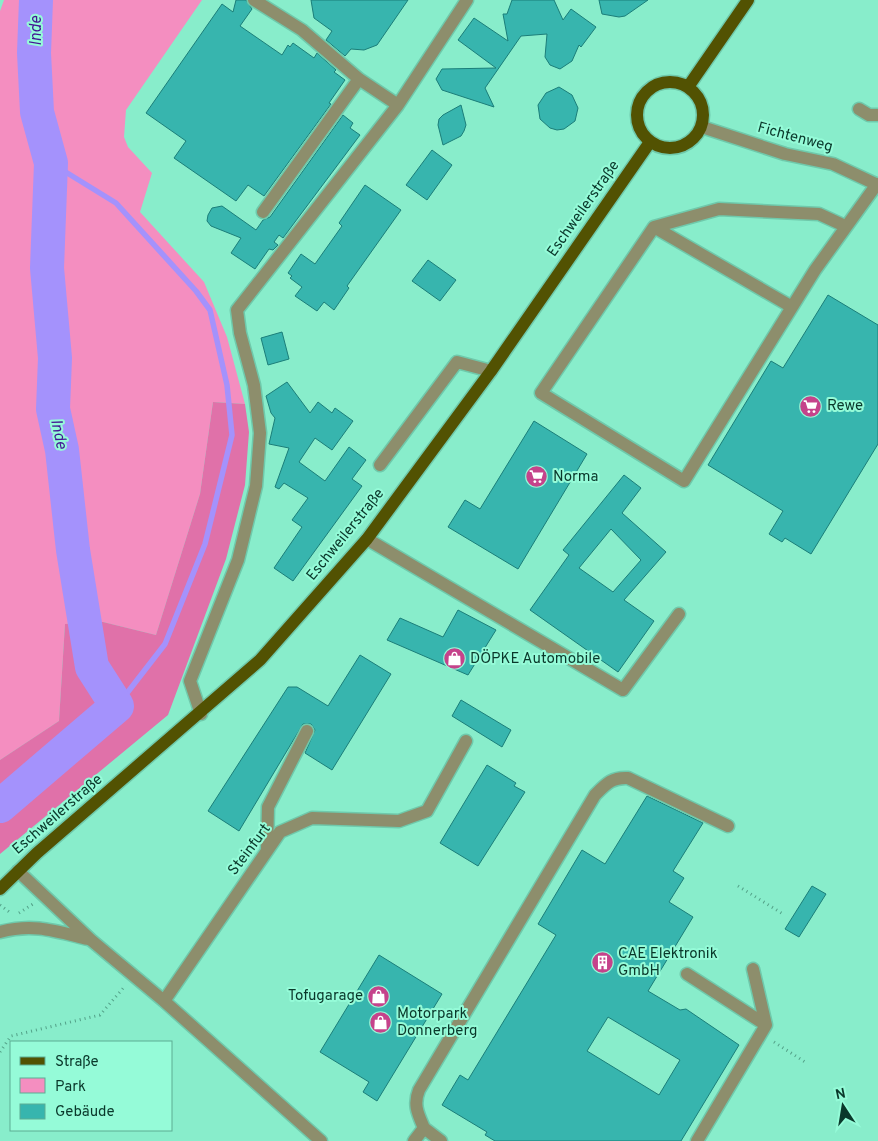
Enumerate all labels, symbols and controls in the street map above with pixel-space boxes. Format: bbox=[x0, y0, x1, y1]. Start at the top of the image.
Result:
water label: Inde bbox=[27, 15, 47, 46]
street label: Fichtenweg bbox=[755, 119, 835, 157]
street label: Eschweilerstraße bbox=[544, 157, 624, 261]
supermarket icon: Rewe bbox=[799, 394, 823, 418]
place label: Rewe bbox=[827, 397, 863, 416]
water label: Inde bbox=[45, 417, 71, 451]
supermarket icon: Norma bbox=[525, 465, 549, 489]
place label: Norma bbox=[553, 468, 598, 487]
street label: Eschweilerstraße bbox=[303, 485, 389, 585]
shop icon: DÖPKE Automobile bbox=[442, 647, 466, 671]
place label: DÖPKE Automobile bbox=[470, 649, 600, 669]
street label: Eschweilerstraße bbox=[9, 771, 107, 859]
street label: Steinfurt bbox=[224, 820, 276, 880]
place label: CAE Elektronik GmbH bbox=[618, 945, 718, 981]
building icon: CAE Elektronik GmbH bbox=[590, 951, 614, 975]
shop icon: Tofugarage bbox=[367, 984, 391, 1008]
place label: Tofugarage bbox=[288, 987, 363, 1006]
place label: Motorpark Donnerberg bbox=[397, 1005, 477, 1041]
shop icon: Motorpark Donnerberg bbox=[369, 1011, 393, 1035]
legend bbox=[10, 1041, 172, 1131]
text: Straße bbox=[55, 1053, 99, 1072]
text: Park bbox=[55, 1078, 86, 1097]
north arrow bbox=[818, 1081, 868, 1131]
text: N bbox=[834, 1085, 847, 1104]
text: Gebäude bbox=[55, 1103, 115, 1122]

